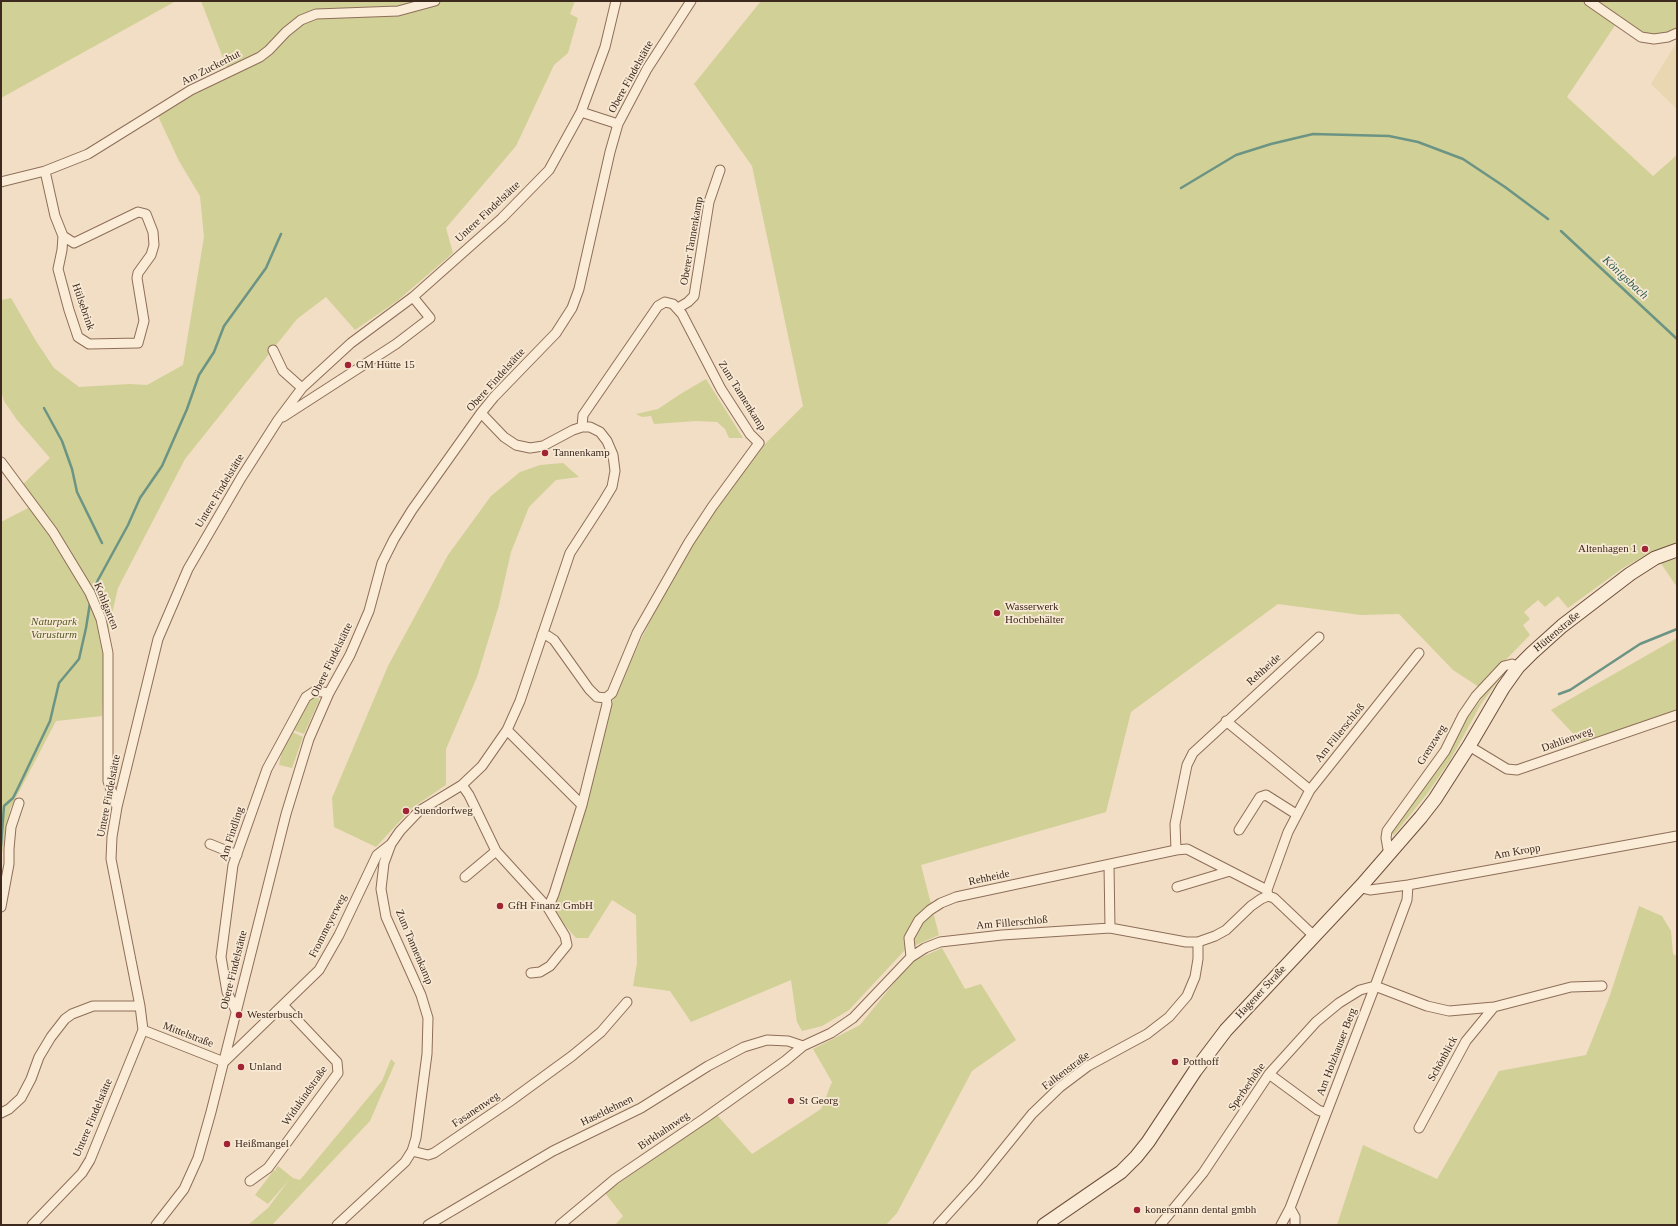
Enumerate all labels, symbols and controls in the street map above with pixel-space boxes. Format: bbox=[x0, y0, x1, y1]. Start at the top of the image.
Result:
street label: Obere Findelstätte bbox=[606, 38, 656, 116]
street label: Am Zuckerhut bbox=[179, 47, 243, 89]
street label: Untere Findelstätte bbox=[453, 179, 523, 245]
street label: Oberer Tannenkamp bbox=[678, 196, 706, 286]
water label: Königsbach bbox=[1599, 253, 1651, 303]
street label: Hülsebrink bbox=[69, 282, 97, 332]
street label: Obere Findelstätte bbox=[464, 346, 528, 414]
place label: GM Hütte 15 bbox=[356, 358, 415, 372]
street label: Zum Tannenkamp bbox=[715, 359, 769, 433]
marker: GM Hütte 15 bbox=[343, 360, 353, 370]
place label: Tannenkamp bbox=[553, 446, 610, 460]
marker: Tannenkamp bbox=[540, 448, 550, 458]
street label: Untere Findelstätte bbox=[193, 452, 247, 530]
place label: Altenhagen 1 bbox=[1578, 542, 1637, 556]
marker: Altenhagen 1 bbox=[1640, 544, 1650, 554]
street label: Kohlgarten bbox=[91, 581, 121, 631]
place label: Wasserwerk Hochbehälter bbox=[1005, 600, 1064, 626]
marker: Wasserwerk Hochbehälter bbox=[992, 608, 1002, 618]
street label: Hüttenstraße bbox=[1531, 609, 1583, 655]
park label: Naturpark Varusturm bbox=[31, 615, 77, 641]
street label: Obere Findelstätte bbox=[308, 621, 356, 699]
street label: Rehheide bbox=[1244, 651, 1284, 689]
street label: Am Fillerschloß bbox=[1312, 701, 1368, 765]
street label: Grenzweg bbox=[1414, 722, 1450, 768]
street label: Dahlienweg bbox=[1540, 725, 1594, 755]
street label: Untere Findelstätte bbox=[95, 754, 123, 838]
place label: Suendorfweg bbox=[414, 804, 473, 818]
street label: Am Findling bbox=[217, 805, 247, 863]
marker: Suendorfweg bbox=[401, 806, 411, 816]
street label: Am Kropp bbox=[1493, 841, 1541, 863]
street label: Rehheide bbox=[967, 867, 1011, 889]
street label: Frommeyerweg bbox=[306, 892, 350, 960]
place label: GfH Finanz GmbH bbox=[508, 899, 593, 913]
marker: GfH Finanz GmbH bbox=[495, 901, 505, 911]
street label: Zum Tannenkamp bbox=[392, 908, 436, 986]
street label: Am Fillerschloß bbox=[976, 913, 1048, 933]
street label: Obere Findelstätte bbox=[218, 929, 250, 1011]
street label: Hagener Straße bbox=[1233, 963, 1289, 1021]
street label: Am Holzhauser Berg bbox=[1314, 1006, 1360, 1098]
place label: Westerbusch bbox=[247, 1008, 303, 1022]
marker: Westerbusch bbox=[234, 1010, 244, 1020]
street label: Mittelstraße bbox=[161, 1019, 215, 1051]
street label: Schönblick bbox=[1425, 1034, 1461, 1084]
street label: Falkenstraße bbox=[1040, 1049, 1092, 1093]
place label: Potthoff bbox=[1183, 1055, 1219, 1069]
marker: Potthoff bbox=[1170, 1057, 1180, 1067]
place label: Unland bbox=[249, 1060, 281, 1074]
street label: Sperberhöhe bbox=[1226, 1060, 1268, 1114]
marker: Unland bbox=[236, 1062, 246, 1072]
street label: Widukindstraße bbox=[280, 1064, 330, 1128]
street label: Untere Findelstätte bbox=[71, 1077, 115, 1159]
street label: Fasanenweg bbox=[450, 1089, 502, 1131]
street label: Haseldehnen bbox=[579, 1093, 635, 1129]
place label: St Georg bbox=[799, 1094, 838, 1108]
marker: St Georg bbox=[786, 1096, 796, 1106]
street label: Birkhahnweg bbox=[636, 1109, 692, 1153]
place label: Heißmangel bbox=[235, 1137, 289, 1151]
marker: Heißmangel bbox=[222, 1139, 232, 1149]
place label: konersmann dental gmbh bbox=[1145, 1203, 1256, 1217]
marker: konersmann dental gmbh bbox=[1132, 1205, 1142, 1215]

